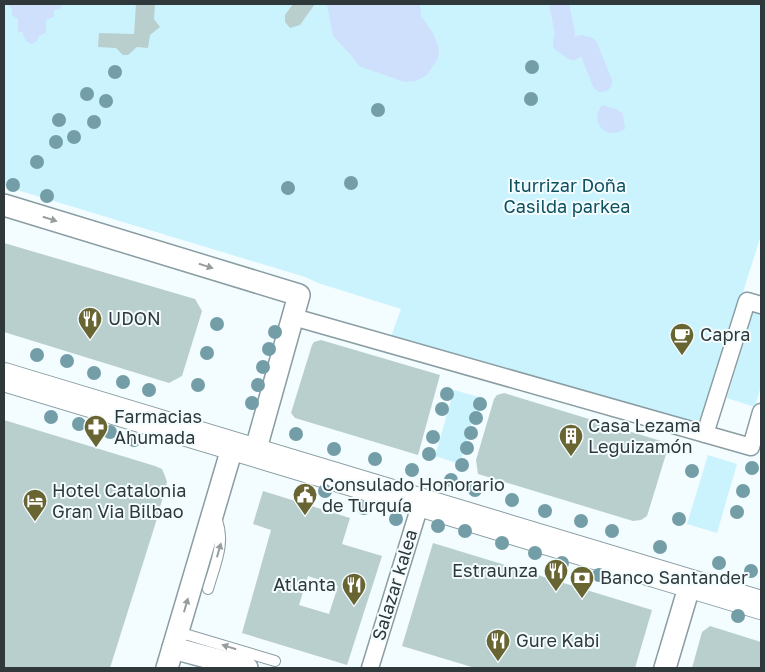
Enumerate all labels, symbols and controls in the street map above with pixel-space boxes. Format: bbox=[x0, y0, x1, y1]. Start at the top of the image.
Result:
park label: Iturrizar Doña Casilda parkea bbox=[504, 174, 630, 217]
one-way arrow bbox=[43, 216, 58, 224]
one-way arrow bbox=[199, 262, 214, 270]
restaurant icon: UDON bbox=[77, 306, 103, 340]
place label: UDON bbox=[108, 307, 161, 329]
cafe icon: Capra bbox=[669, 322, 695, 356]
place label: Capra bbox=[700, 323, 751, 345]
place label: Farmacias Ahumada bbox=[114, 405, 202, 448]
pharmacy icon: Farmacias Ahumada bbox=[83, 414, 109, 448]
place label: Casa Lezama Leguizamón bbox=[588, 414, 701, 457]
building icon: Casa Lezama Leguizamón bbox=[558, 423, 584, 457]
place label: Consulado Honorario de Turquía bbox=[322, 473, 505, 516]
place label: Hotel Catalonia Gran Via Bilbao bbox=[52, 479, 186, 522]
public building icon: Consulado Honorario de Turquía bbox=[292, 482, 318, 516]
hotel icon: Hotel Catalonia Gran Via Bilbao bbox=[22, 488, 48, 522]
street label: Salazar kalea bbox=[367, 527, 421, 643]
one-way arrow bbox=[215, 543, 223, 558]
restaurant icon: Estraunza bbox=[543, 558, 569, 592]
place label: Estraunza bbox=[452, 559, 538, 581]
bank icon: Banco Santander bbox=[569, 565, 595, 599]
place label: Banco Santander bbox=[600, 566, 748, 588]
restaurant icon: Atlanta bbox=[341, 572, 367, 606]
place label: Atlanta bbox=[273, 573, 336, 595]
one-way arrow bbox=[182, 597, 190, 612]
restaurant icon: Gure Kabi bbox=[485, 628, 511, 662]
place label: Gure Kabi bbox=[516, 629, 600, 651]
one-way arrow bbox=[221, 642, 236, 650]

